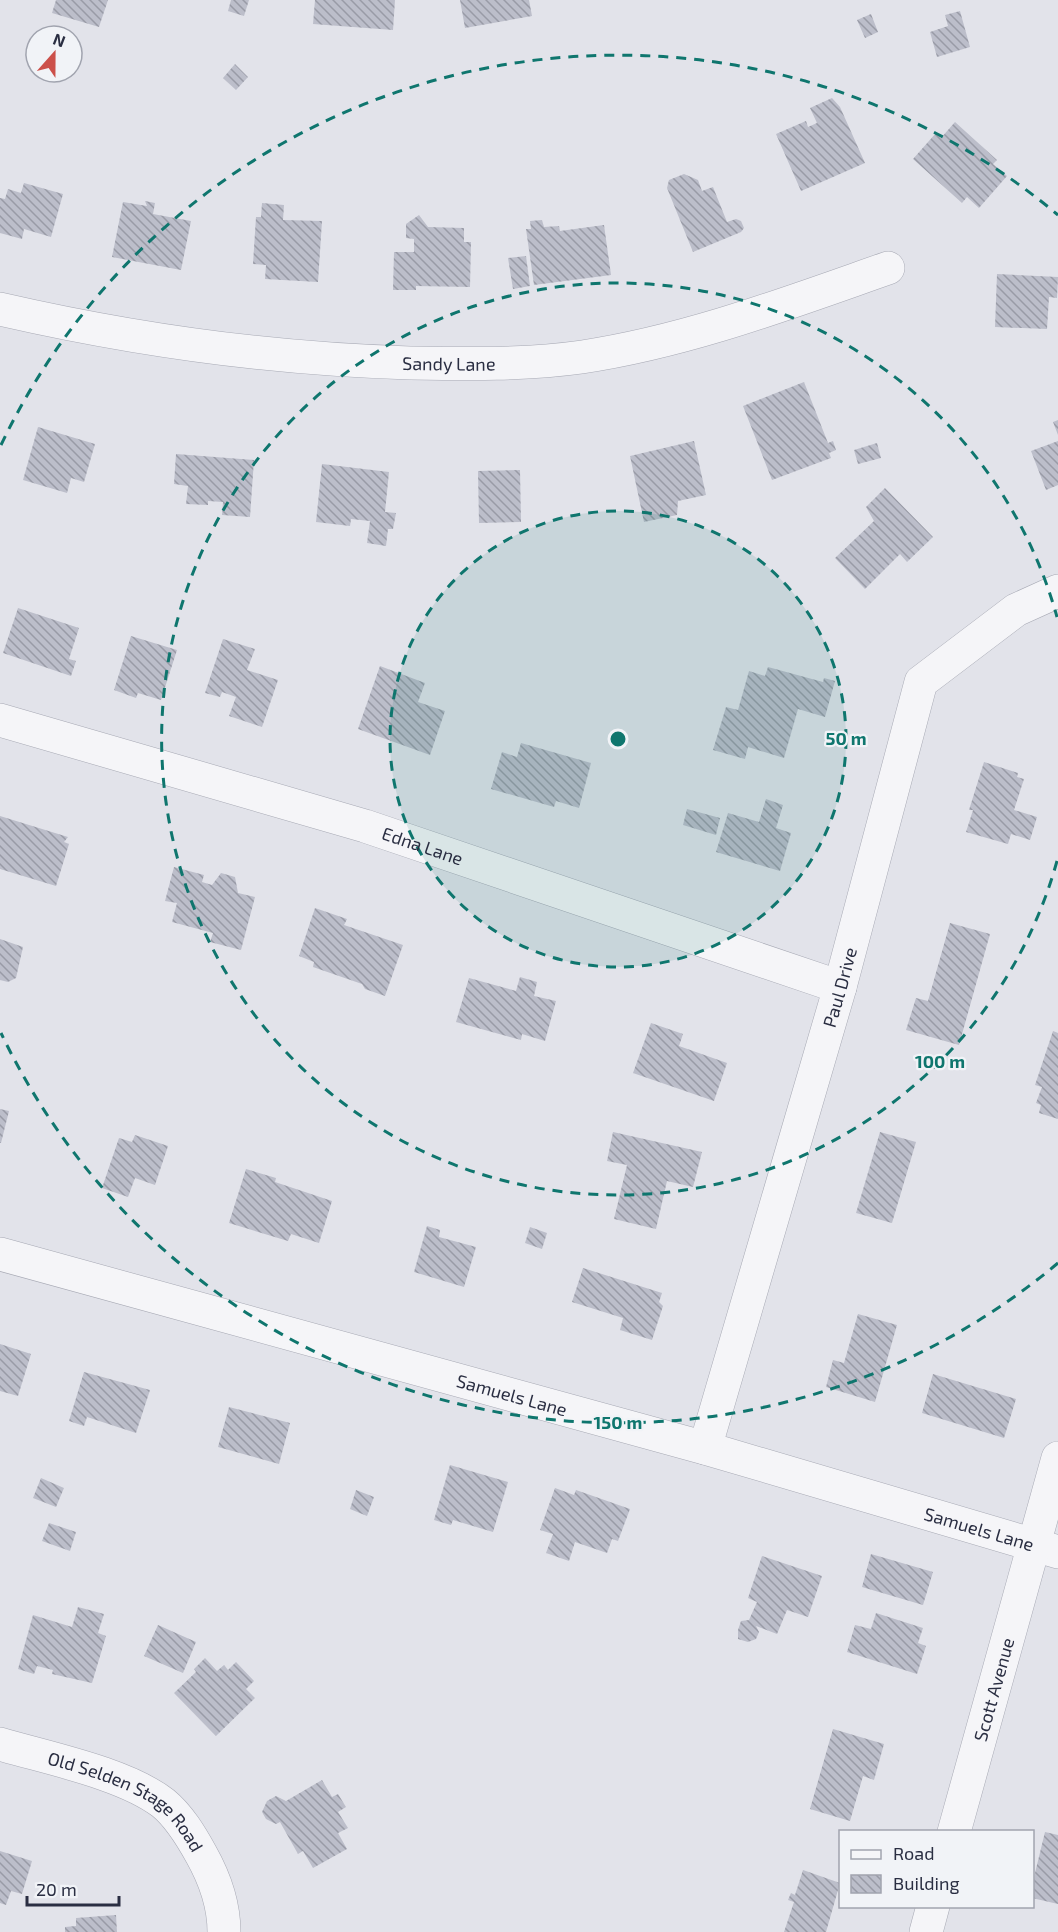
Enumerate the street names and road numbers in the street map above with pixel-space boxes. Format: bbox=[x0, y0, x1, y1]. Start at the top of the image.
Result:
street label: Sandy Lane bbox=[402, 352, 496, 375]
street label: Edna Lane bbox=[379, 822, 466, 869]
street label: Paul Drive bbox=[818, 945, 861, 1030]
street label: Samuels Lane bbox=[454, 1369, 570, 1421]
street label: Samuels Lane bbox=[922, 1502, 1037, 1555]
street label: Scott Avenue bbox=[969, 1635, 1019, 1744]
street label: Old Selden Stage Road bbox=[45, 1747, 208, 1856]

